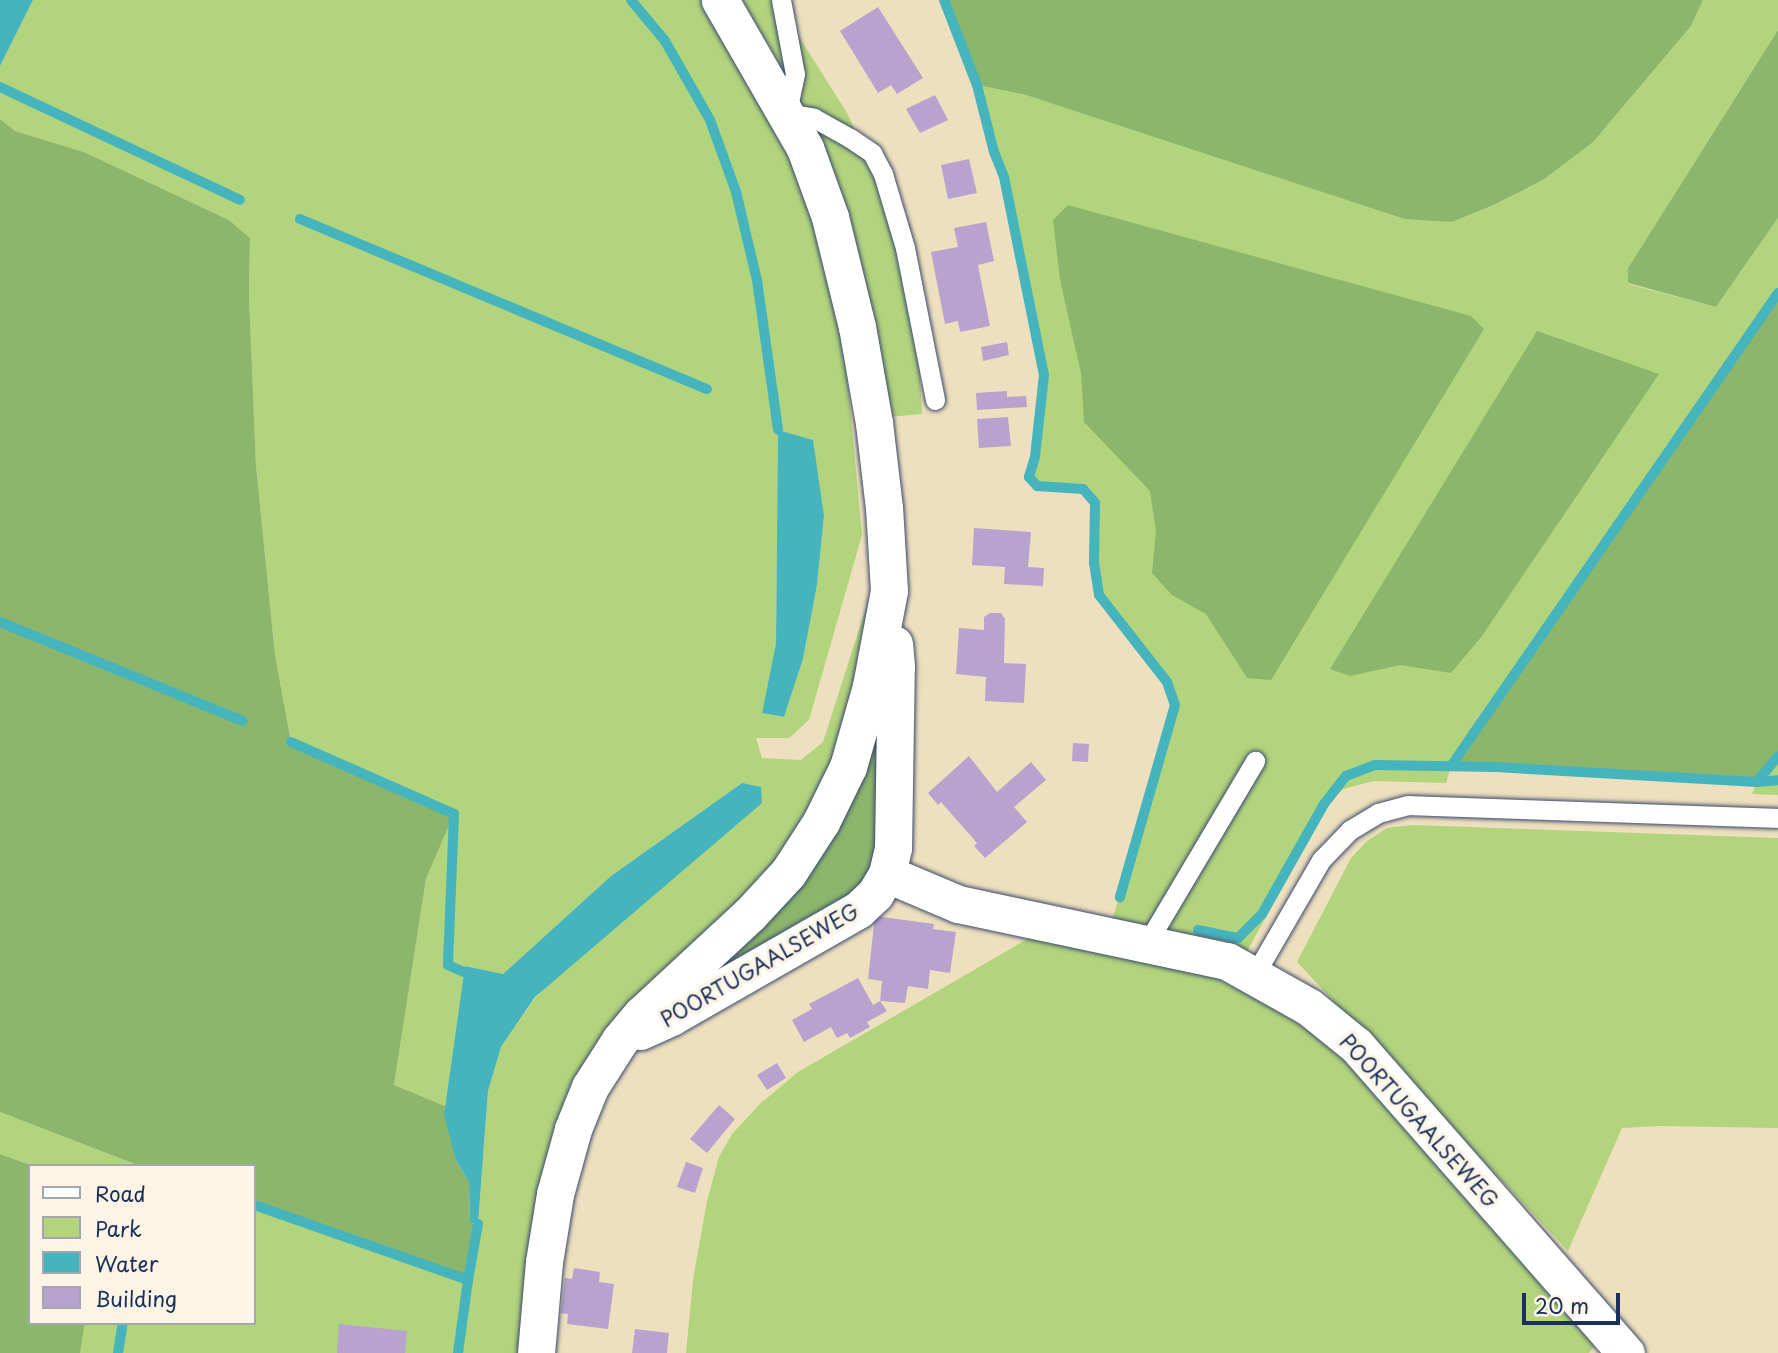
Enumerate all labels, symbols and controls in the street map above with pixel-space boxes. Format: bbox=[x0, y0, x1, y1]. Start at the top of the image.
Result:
street label: POORTUGAALSEWEG bbox=[655, 897, 863, 1031]
street label: POORTUGAALSEWEG bbox=[1335, 1028, 1505, 1212]
legend bbox=[28, 1164, 256, 1325]
text: Road bbox=[95, 1177, 146, 1209]
text: Park bbox=[95, 1212, 142, 1244]
text: Water bbox=[95, 1247, 158, 1279]
scale bar bbox=[1526, 1280, 1624, 1324]
text: Building bbox=[95, 1282, 177, 1314]
text: 20 m bbox=[1535, 1289, 1589, 1321]

